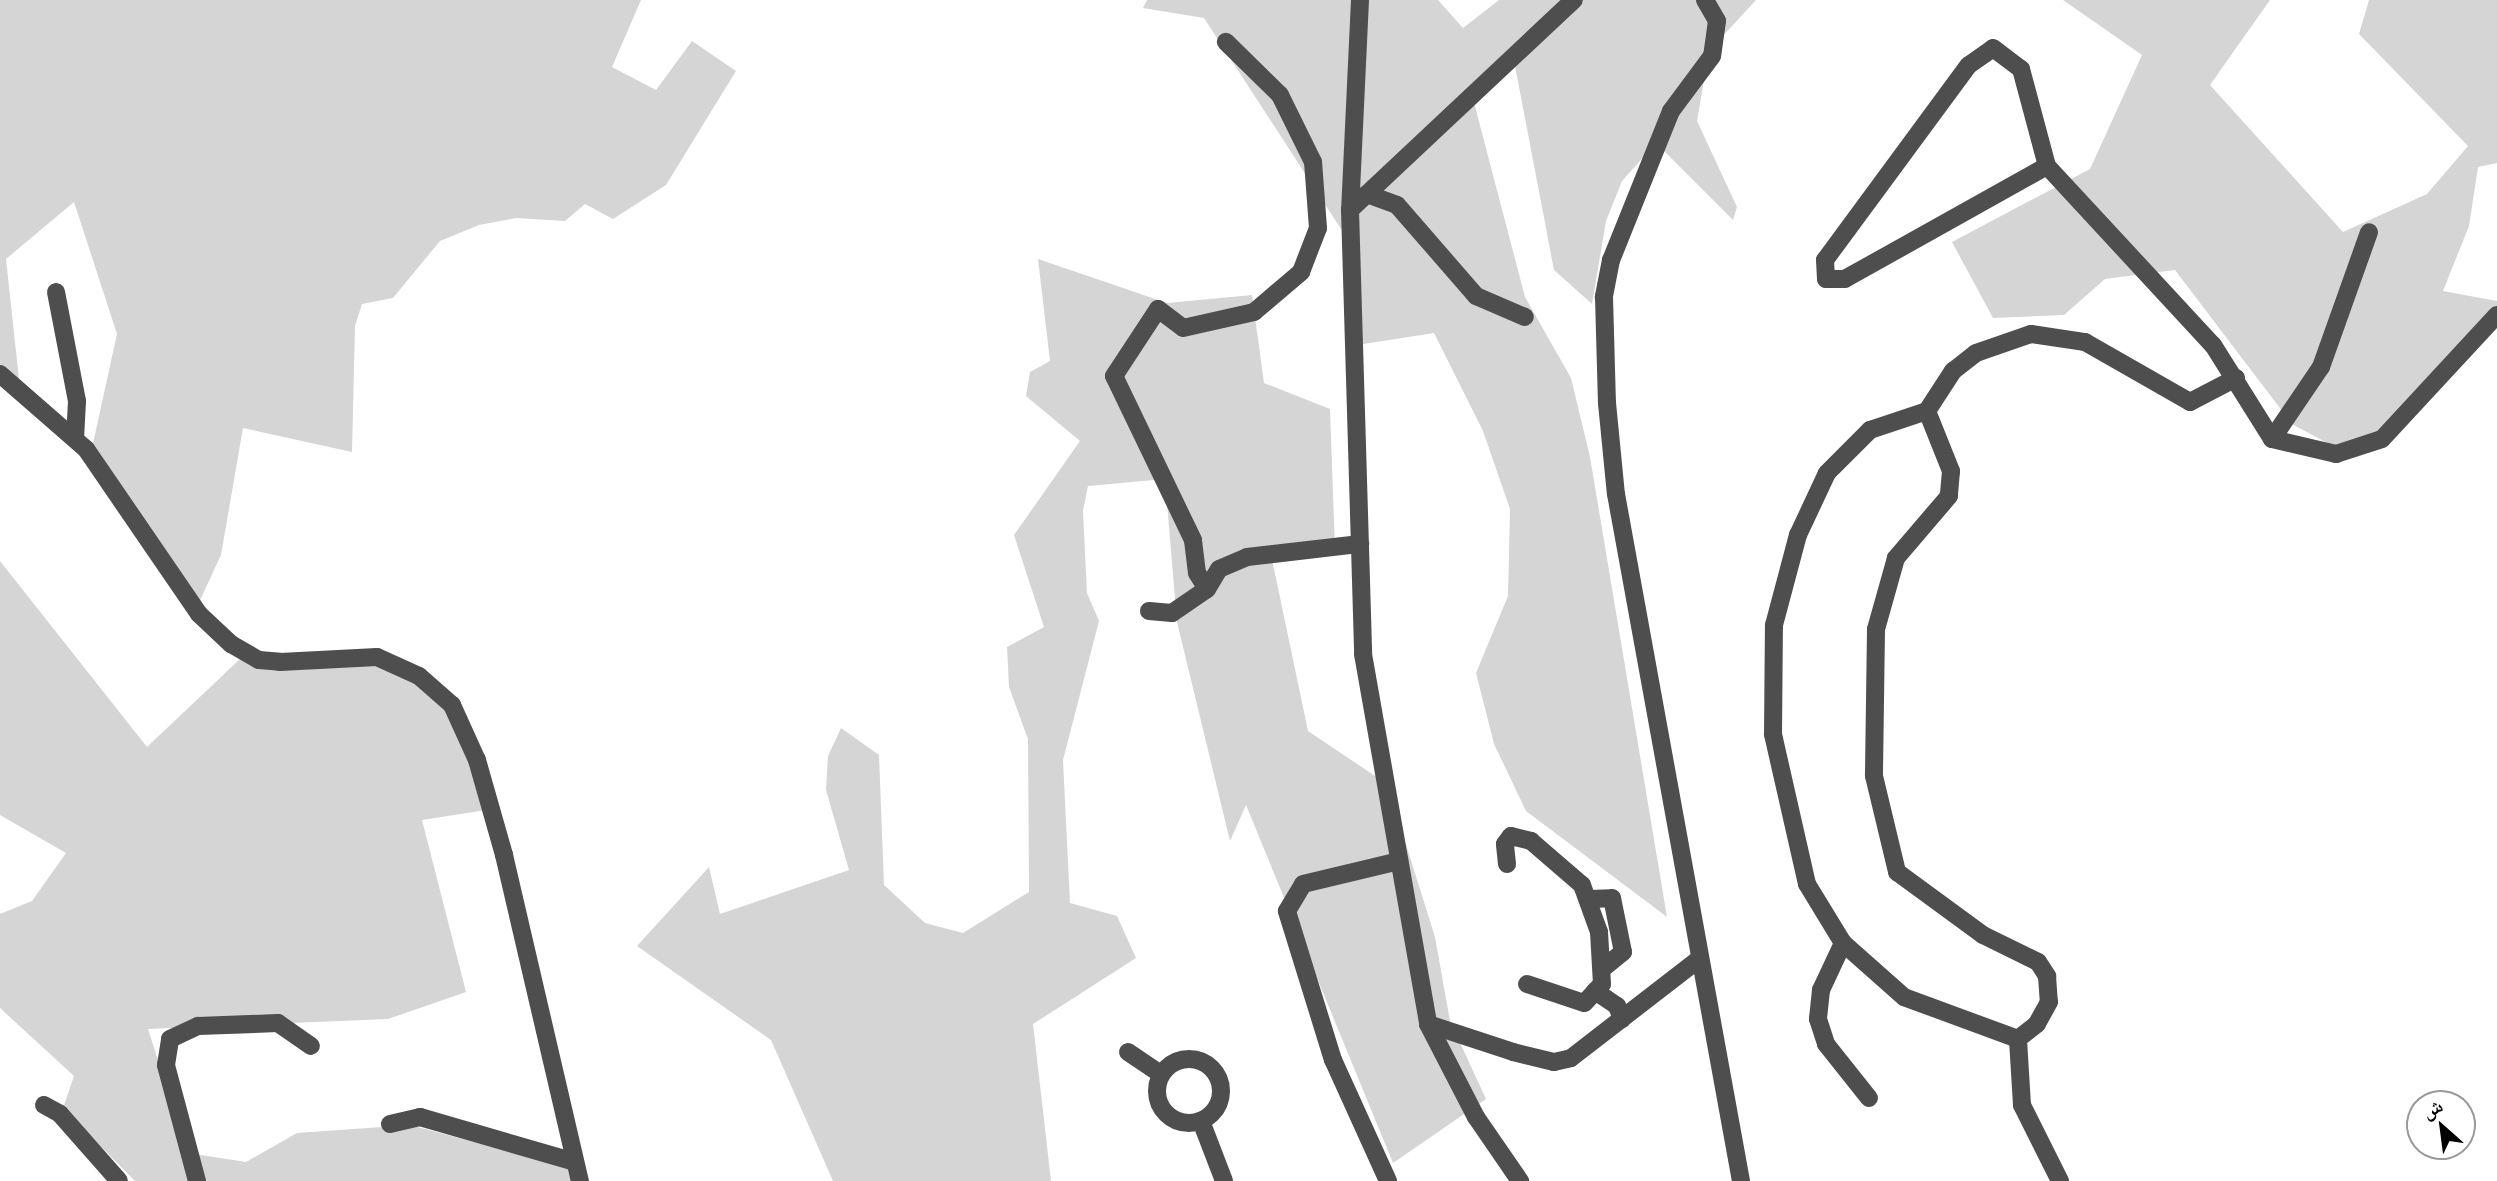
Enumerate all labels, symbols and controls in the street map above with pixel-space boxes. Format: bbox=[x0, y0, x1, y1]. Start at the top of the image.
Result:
north arrow bbox=[2406, 1090, 2476, 1160]
text: ش bbox=[2418, 1093, 2447, 1124]

